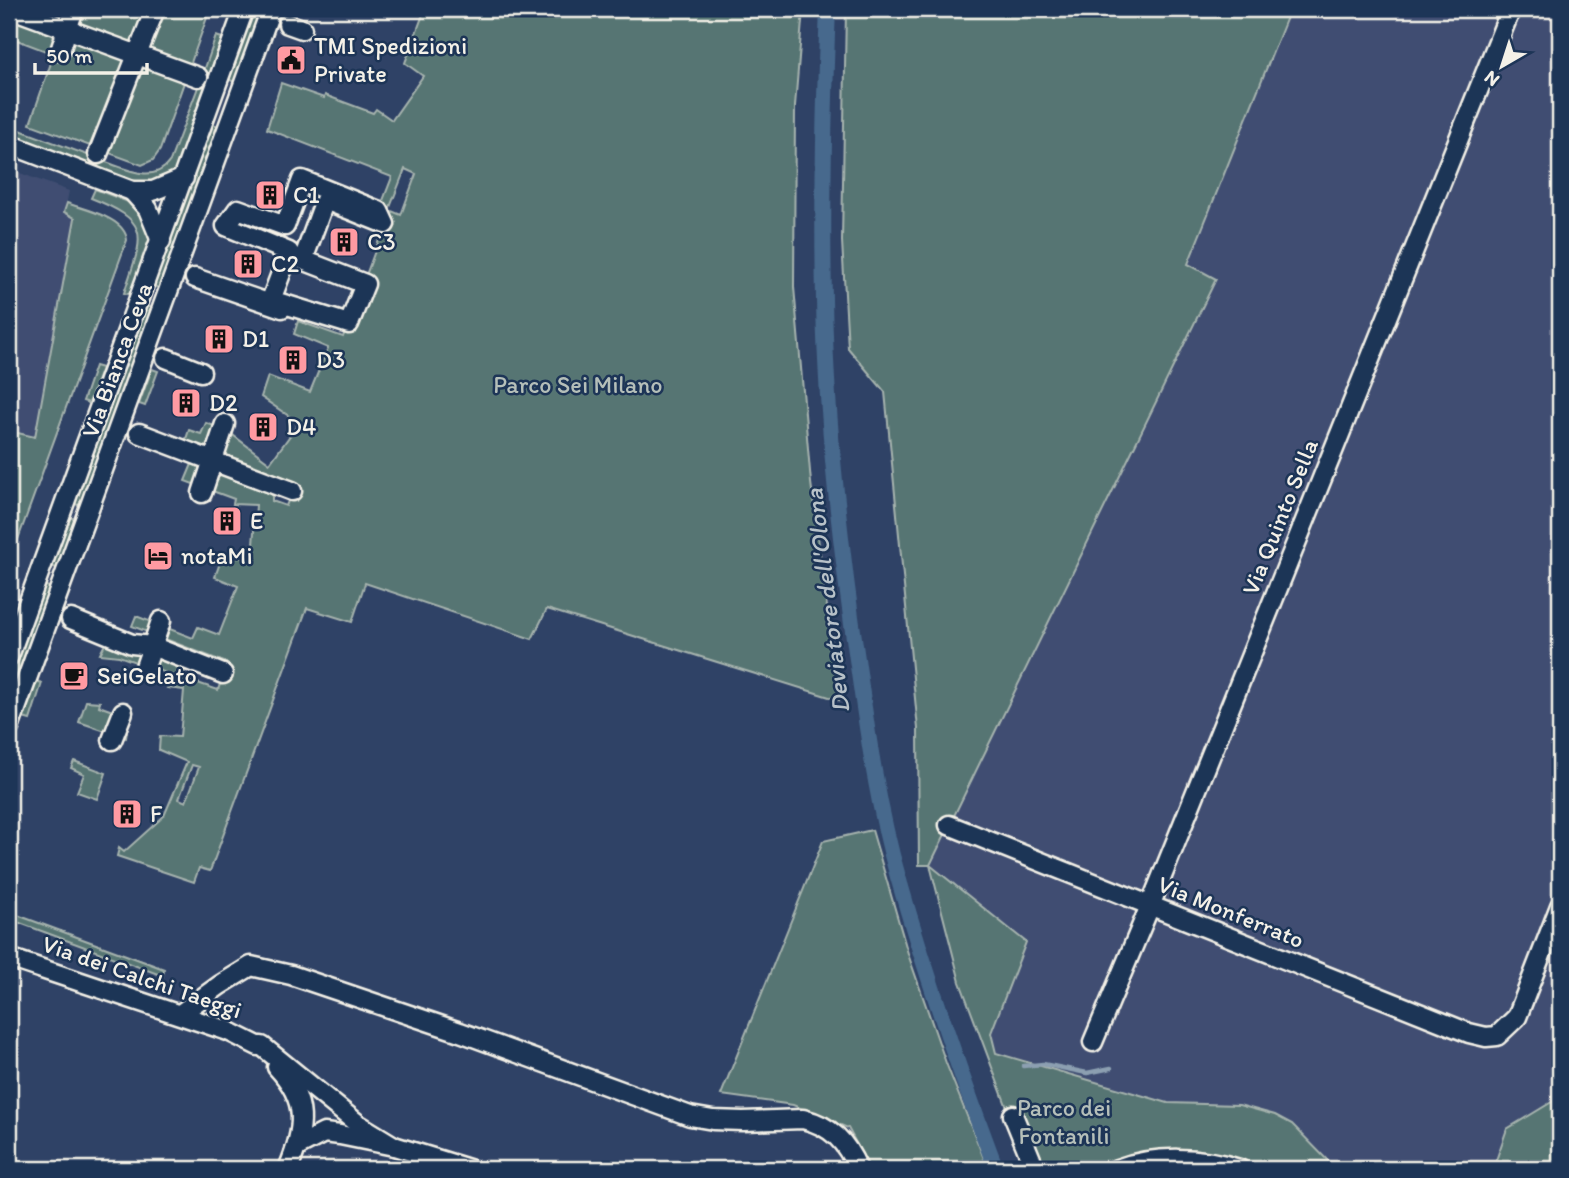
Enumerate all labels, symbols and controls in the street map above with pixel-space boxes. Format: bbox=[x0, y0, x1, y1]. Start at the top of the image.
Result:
place label: TMI Spedizioni Private bbox=[314, 31, 467, 88]
scale bar bbox=[35, 32, 147, 76]
north arrow bbox=[1468, 32, 1538, 102]
text: 50 m bbox=[46, 43, 93, 68]
public building icon: TMI Spedizioni Private bbox=[274, 43, 308, 77]
text: N bbox=[1479, 66, 1504, 92]
building icon: C1 bbox=[253, 178, 287, 212]
place label: C1 bbox=[293, 180, 320, 209]
building icon: C3 bbox=[327, 225, 361, 259]
place label: C3 bbox=[367, 227, 396, 256]
building icon: C2 bbox=[231, 247, 265, 281]
place label: C2 bbox=[271, 249, 299, 278]
street label: Via Bianca Ceva bbox=[75, 278, 158, 442]
building icon: D1 bbox=[202, 322, 236, 356]
place label: D1 bbox=[242, 324, 269, 353]
building icon: D3 bbox=[276, 343, 310, 377]
place label: D3 bbox=[316, 345, 345, 374]
park label: Parco Sei Milano bbox=[493, 370, 663, 399]
building icon: D2 bbox=[169, 386, 203, 420]
place label: D2 bbox=[209, 388, 238, 417]
building icon: D4 bbox=[246, 410, 280, 444]
place label: D4 bbox=[286, 412, 316, 441]
street label: Via Quinto Sella bbox=[1235, 434, 1324, 599]
water label: Deviatore dell'Olona bbox=[797, 486, 857, 715]
building icon: E bbox=[210, 504, 244, 538]
place label: E bbox=[250, 506, 263, 535]
hotel icon: notaMi bbox=[141, 539, 175, 573]
place label: notaMi bbox=[181, 541, 252, 570]
cafe icon: SeiGelato bbox=[57, 659, 91, 693]
place label: SeiGelato bbox=[97, 661, 197, 690]
building icon: F bbox=[110, 797, 144, 831]
place label: F bbox=[150, 799, 163, 828]
street label: Via Monferrato bbox=[1154, 869, 1309, 954]
street label: Via dei Calchi Taeggi bbox=[39, 929, 246, 1024]
park label: Parco dei Fontanili bbox=[1017, 1093, 1111, 1150]

